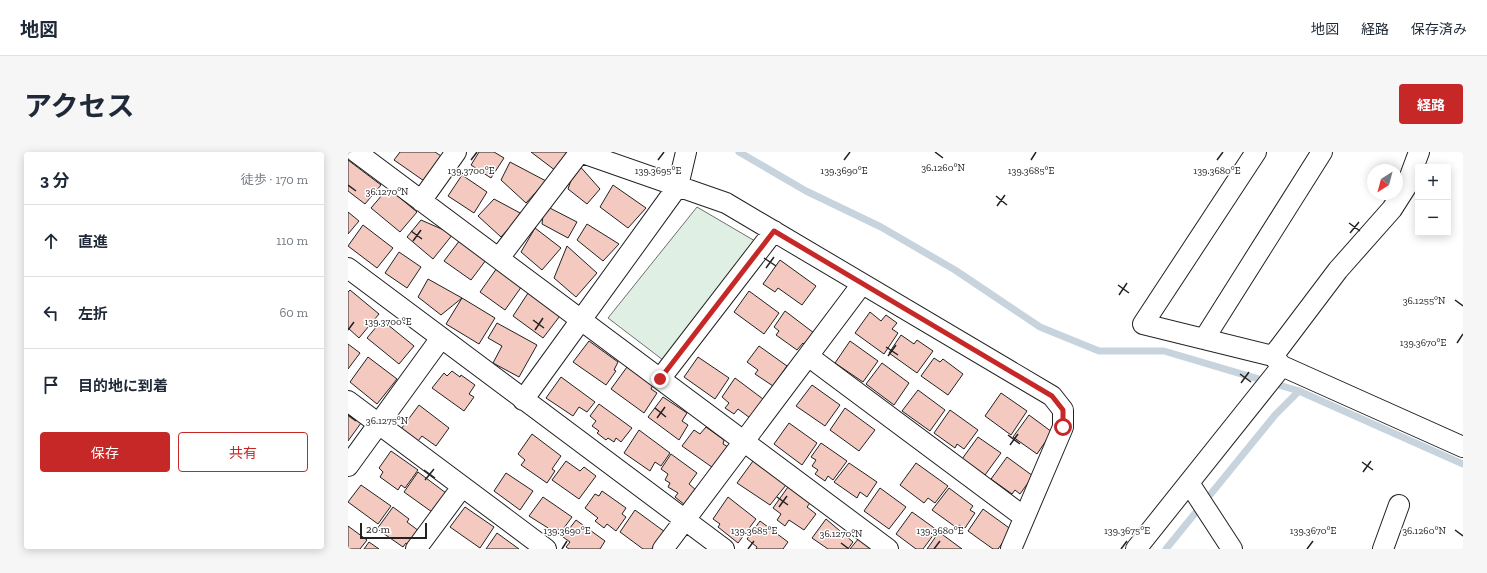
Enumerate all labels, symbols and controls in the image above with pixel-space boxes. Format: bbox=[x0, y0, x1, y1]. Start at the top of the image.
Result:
text: 地図 bbox=[20, 18, 58, 41]
text: 地図 bbox=[1311, 21, 1339, 38]
text: 経路 bbox=[1361, 21, 1389, 38]
text: 保存済み bbox=[1411, 21, 1467, 38]
button: 経路 bbox=[1399, 84, 1463, 124]
text: アクセス bbox=[24, 90, 135, 123]
text: 36.1260°N bbox=[921, 162, 965, 174]
north arrow bbox=[1367, 164, 1403, 200]
map controls bbox=[1415, 164, 1451, 236]
button: + bbox=[1415, 164, 1451, 200]
text: 139.3700°E bbox=[447, 165, 495, 177]
text: 139.3695°E bbox=[635, 165, 681, 177]
text: 139.3690°E bbox=[820, 165, 868, 177]
text: 139.3685°E bbox=[1008, 165, 1054, 177]
text: 139.3680°E bbox=[1193, 165, 1241, 177]
text: 3 分 bbox=[40, 170, 69, 190]
text: 徒歩 · 170 m bbox=[241, 172, 308, 187]
text: 36.1270°N bbox=[366, 186, 409, 198]
button: − bbox=[1415, 200, 1451, 236]
icon: ahead bbox=[40, 230, 62, 252]
text: 直進 bbox=[78, 233, 108, 251]
text: 110 m bbox=[276, 233, 308, 248]
text: 36.1255°N bbox=[1403, 295, 1446, 307]
icon: left bbox=[40, 302, 62, 324]
text: 左折 bbox=[78, 305, 108, 323]
text: 60 m bbox=[279, 305, 308, 320]
text: 139.3700°E bbox=[364, 316, 412, 328]
text: 139.3670°E bbox=[1400, 337, 1446, 349]
route end bbox=[651, 370, 669, 388]
icon: arrive bbox=[40, 374, 62, 396]
text: 目的地に到着 bbox=[78, 377, 168, 395]
text: 36.1275°N bbox=[366, 415, 409, 427]
route start bbox=[1054, 418, 1072, 436]
button: 保存 bbox=[40, 432, 170, 472]
button: 共有 bbox=[178, 432, 308, 472]
scale bar bbox=[360, 521, 427, 540]
text: 20 m bbox=[366, 523, 390, 536]
text: 139.3690°E bbox=[543, 525, 591, 537]
text: 139.3685°E bbox=[731, 525, 777, 537]
text: 139.3680°E bbox=[916, 525, 964, 537]
text: 139.3675°E bbox=[1104, 525, 1150, 537]
text: 139.3670°E bbox=[1290, 525, 1336, 537]
text: 36.1260°N bbox=[1402, 525, 1446, 537]
text: 36.1270°N bbox=[820, 528, 863, 540]

